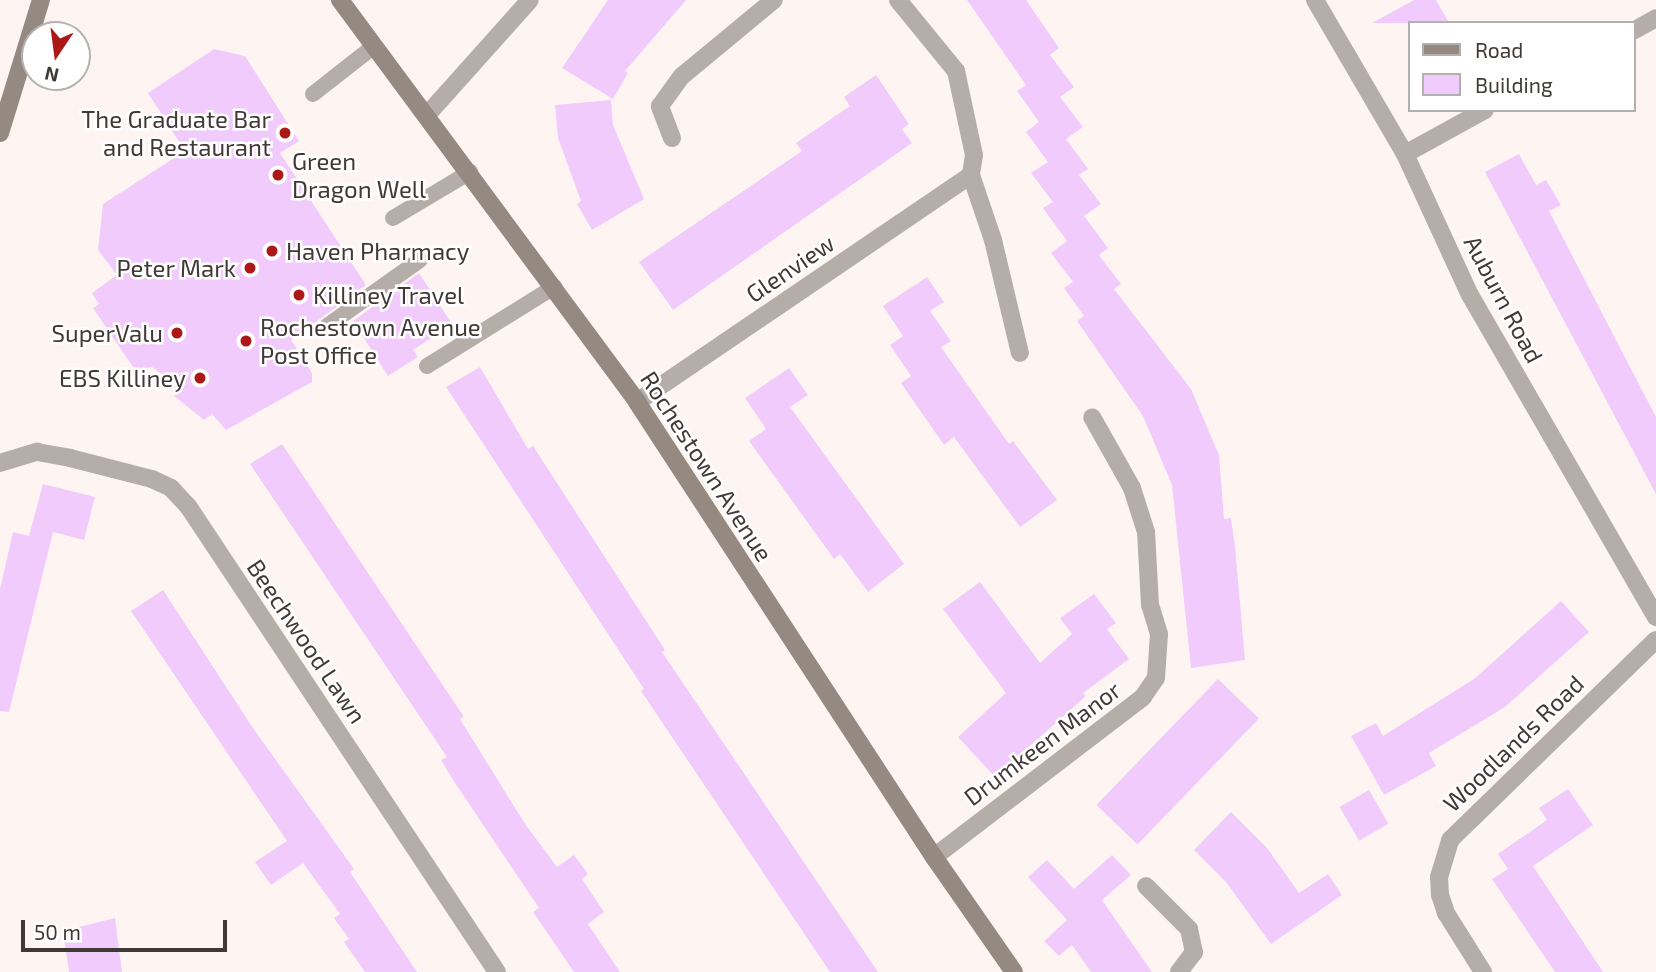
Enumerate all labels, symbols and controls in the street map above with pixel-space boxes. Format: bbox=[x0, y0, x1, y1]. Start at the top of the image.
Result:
north arrow bbox=[21, 21, 91, 91]
legend bbox=[1408, 21, 1635, 112]
text: Road bbox=[1475, 37, 1523, 62]
text: N bbox=[42, 62, 61, 88]
text: Building bbox=[1475, 72, 1553, 97]
place label: The Graduate Bar and Restaurant bbox=[81, 105, 271, 161]
marker: The Graduate Bar and Restaurant bbox=[277, 125, 293, 141]
place label: Green Dragon Well bbox=[292, 147, 426, 203]
marker: Green Dragon Well bbox=[270, 167, 286, 183]
street label: Glenview bbox=[740, 228, 840, 308]
street label: Auburn Road bbox=[1458, 230, 1550, 368]
place label: Haven Pharmacy bbox=[286, 237, 470, 265]
marker: Haven Pharmacy bbox=[264, 243, 280, 259]
place label: Peter Mark bbox=[116, 254, 236, 282]
marker: Peter Mark bbox=[242, 260, 258, 276]
place label: Killiney Travel bbox=[313, 281, 465, 309]
marker: Killiney Travel bbox=[291, 287, 307, 303]
place label: Rochestown Avenue Post Office bbox=[260, 313, 481, 369]
place label: SuperValu bbox=[51, 319, 163, 347]
marker: SuperValu bbox=[169, 325, 185, 341]
marker: Rochestown Avenue Post Office bbox=[238, 333, 254, 349]
place label: EBS Killiney bbox=[59, 364, 186, 392]
street label: Rochestown Avenue bbox=[635, 365, 779, 567]
marker: EBS Killiney bbox=[192, 370, 208, 386]
street label: Beechwood Lawn bbox=[241, 554, 373, 728]
street label: Woodlands Road bbox=[1437, 669, 1589, 817]
street label: Drumkeen Manor bbox=[958, 675, 1126, 811]
scale bar bbox=[24, 906, 231, 950]
text: 50 m bbox=[34, 919, 81, 944]

